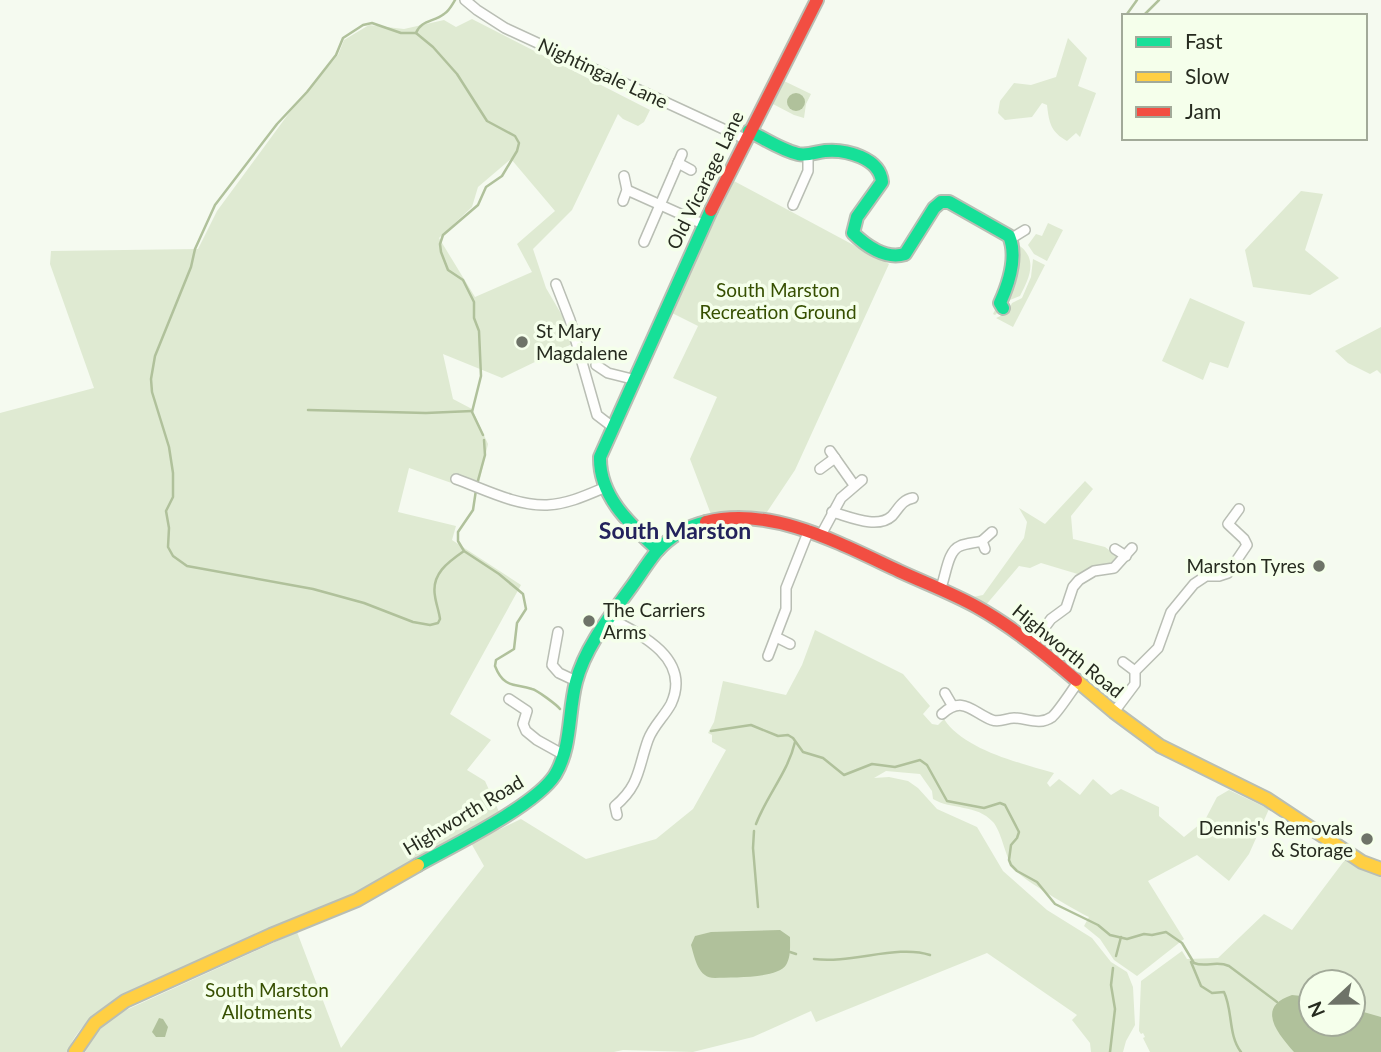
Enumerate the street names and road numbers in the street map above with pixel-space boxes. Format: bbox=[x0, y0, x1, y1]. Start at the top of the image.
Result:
street label: Nightingale Lane bbox=[535, 33, 672, 113]
street label: Old Vicarage Lane bbox=[661, 107, 748, 253]
street label: Highworth Road bbox=[1008, 599, 1129, 702]
street label: Highworth Road bbox=[398, 770, 527, 860]

